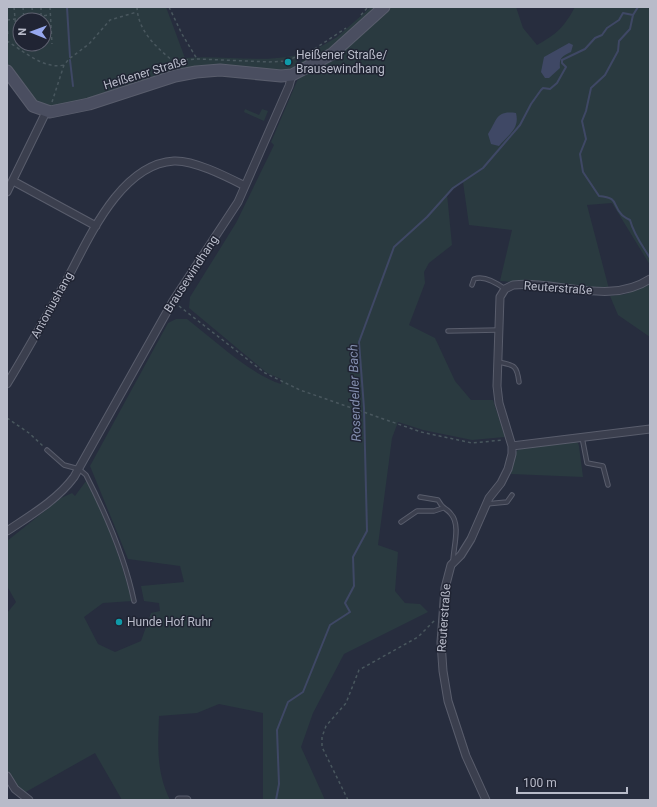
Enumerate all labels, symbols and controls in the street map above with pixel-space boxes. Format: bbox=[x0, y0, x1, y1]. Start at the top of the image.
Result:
north arrow bbox=[12, 12, 52, 52]
text: N bbox=[16, 28, 29, 36]
place label: Heißener Straße/ Brausewindhang bbox=[296, 48, 387, 76]
street label: Heißener Straße bbox=[102, 54, 188, 92]
marker: Heißener Straße/ Brausewindhang bbox=[283, 57, 293, 67]
street label: Brausewindhang bbox=[161, 233, 221, 315]
street label: Antoniushang bbox=[28, 269, 76, 341]
street label: Reuterstraße bbox=[523, 279, 593, 297]
water label: Rosendeller Bach bbox=[345, 344, 364, 442]
street label: Reuterstraße bbox=[435, 583, 453, 653]
place label: Hunde Hof Ruhr bbox=[127, 615, 212, 629]
marker: Hunde Hof Ruhr bbox=[114, 617, 124, 627]
scale bar bbox=[517, 769, 627, 795]
text: 100 m bbox=[523, 776, 557, 790]

